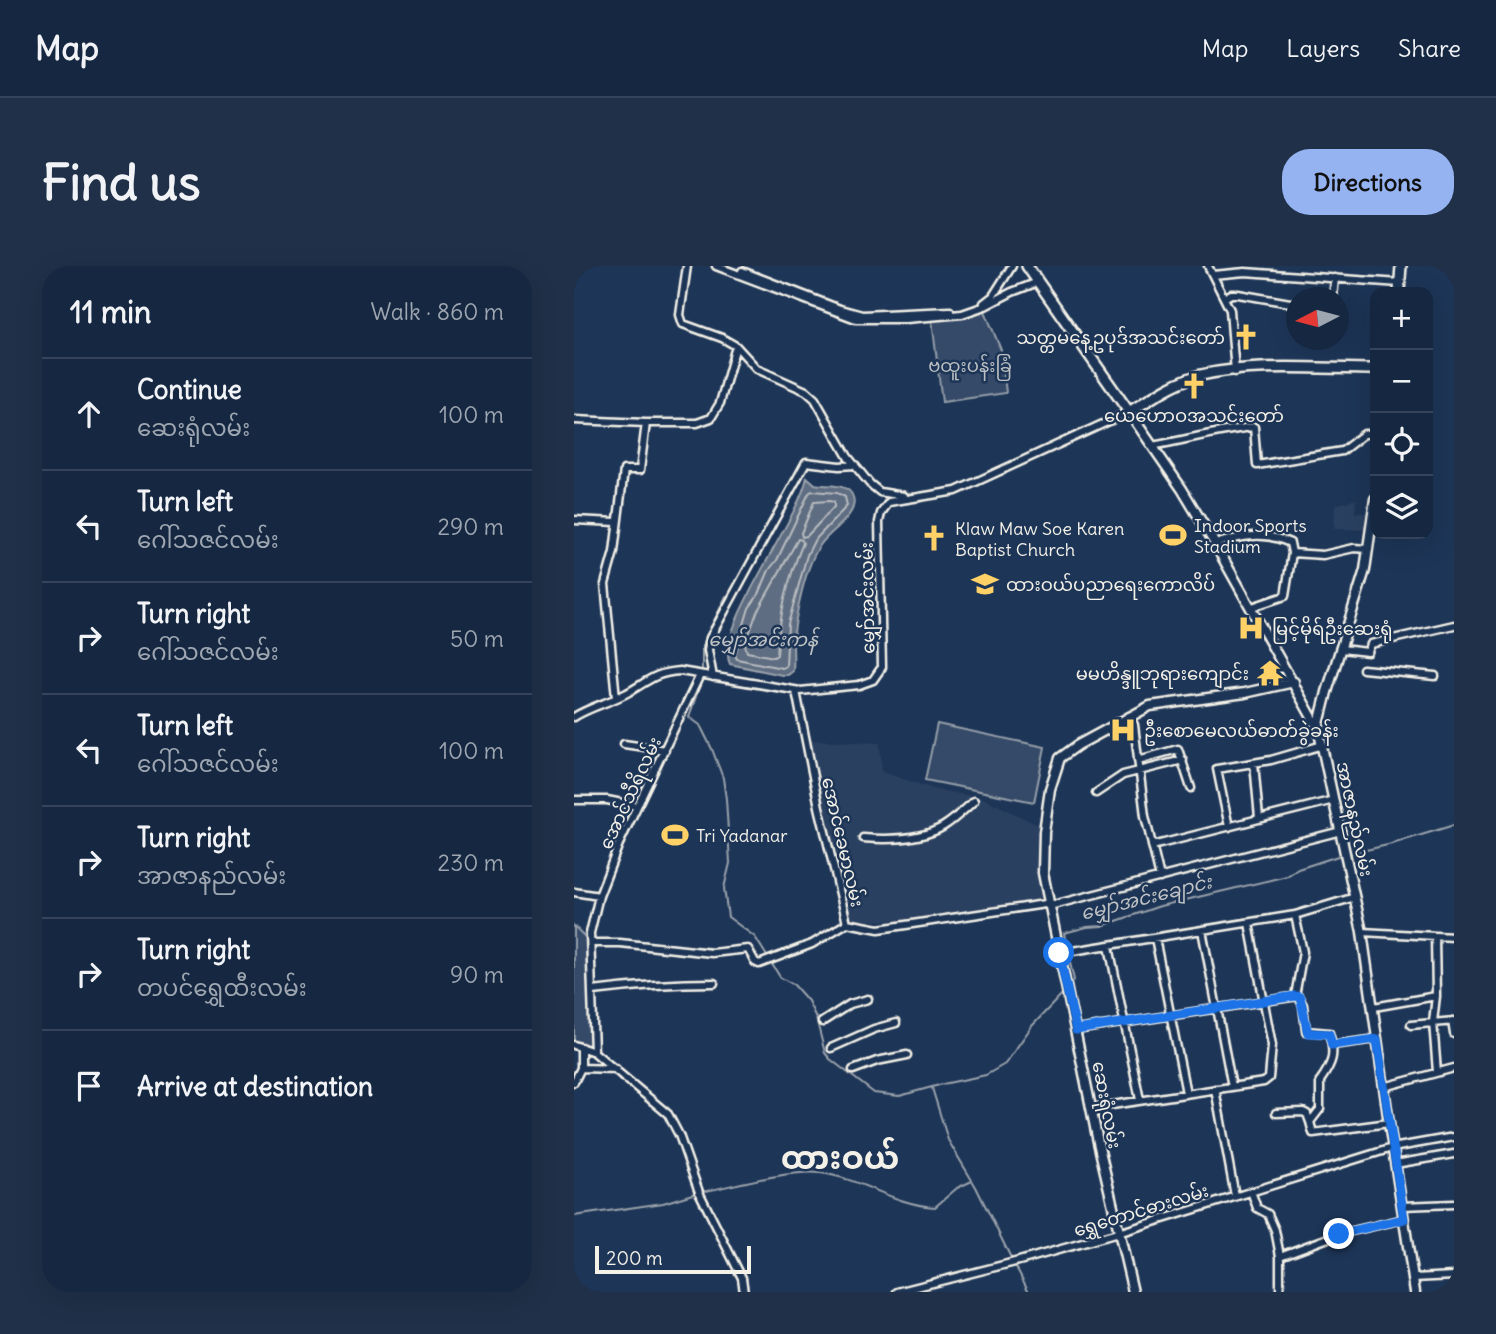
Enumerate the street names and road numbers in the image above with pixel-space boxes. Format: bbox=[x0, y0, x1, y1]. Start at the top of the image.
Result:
street label: မျှော်အင်းလမ်း bbox=[854, 542, 883, 654]
street label: အောင်သီရိလမ်း bbox=[592, 732, 670, 855]
street label: အာဇာနည်လမ်း bbox=[1328, 759, 1379, 879]
street label: အောင်ခေမာလမ်း bbox=[817, 775, 870, 909]
street label: ဆေးရုံလမ်း bbox=[1083, 1059, 1128, 1151]
street label: ရွှေတောင်ဓားလမ်း bbox=[1070, 1178, 1212, 1245]

